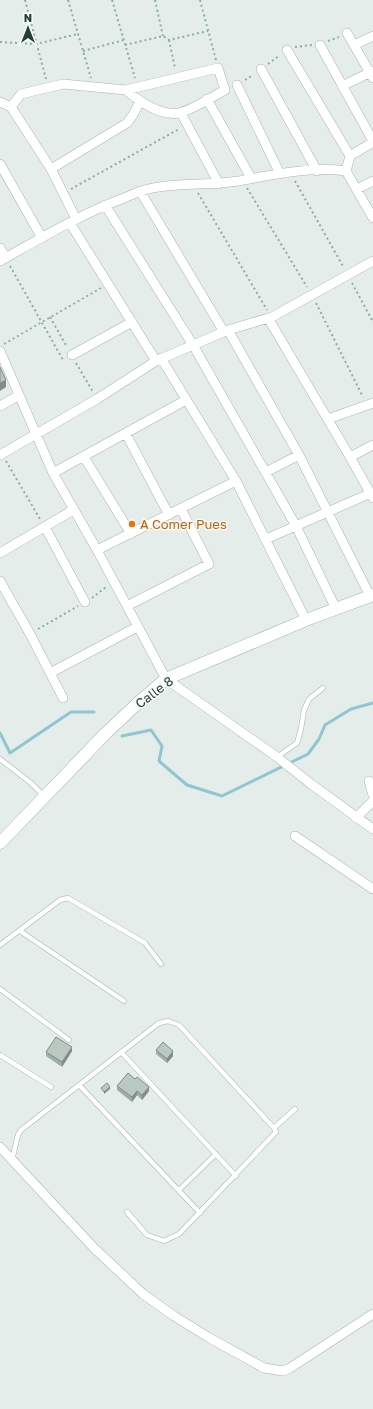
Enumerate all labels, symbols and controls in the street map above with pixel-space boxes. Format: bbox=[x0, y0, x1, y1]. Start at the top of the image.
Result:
north arrow bbox=[8, 8, 48, 48]
text: N bbox=[24, 11, 32, 24]
place label: A Comer Pues bbox=[140, 516, 227, 532]
marker: A Comer Pues bbox=[127, 519, 137, 529]
street label: Calle 8 bbox=[132, 673, 176, 711]

